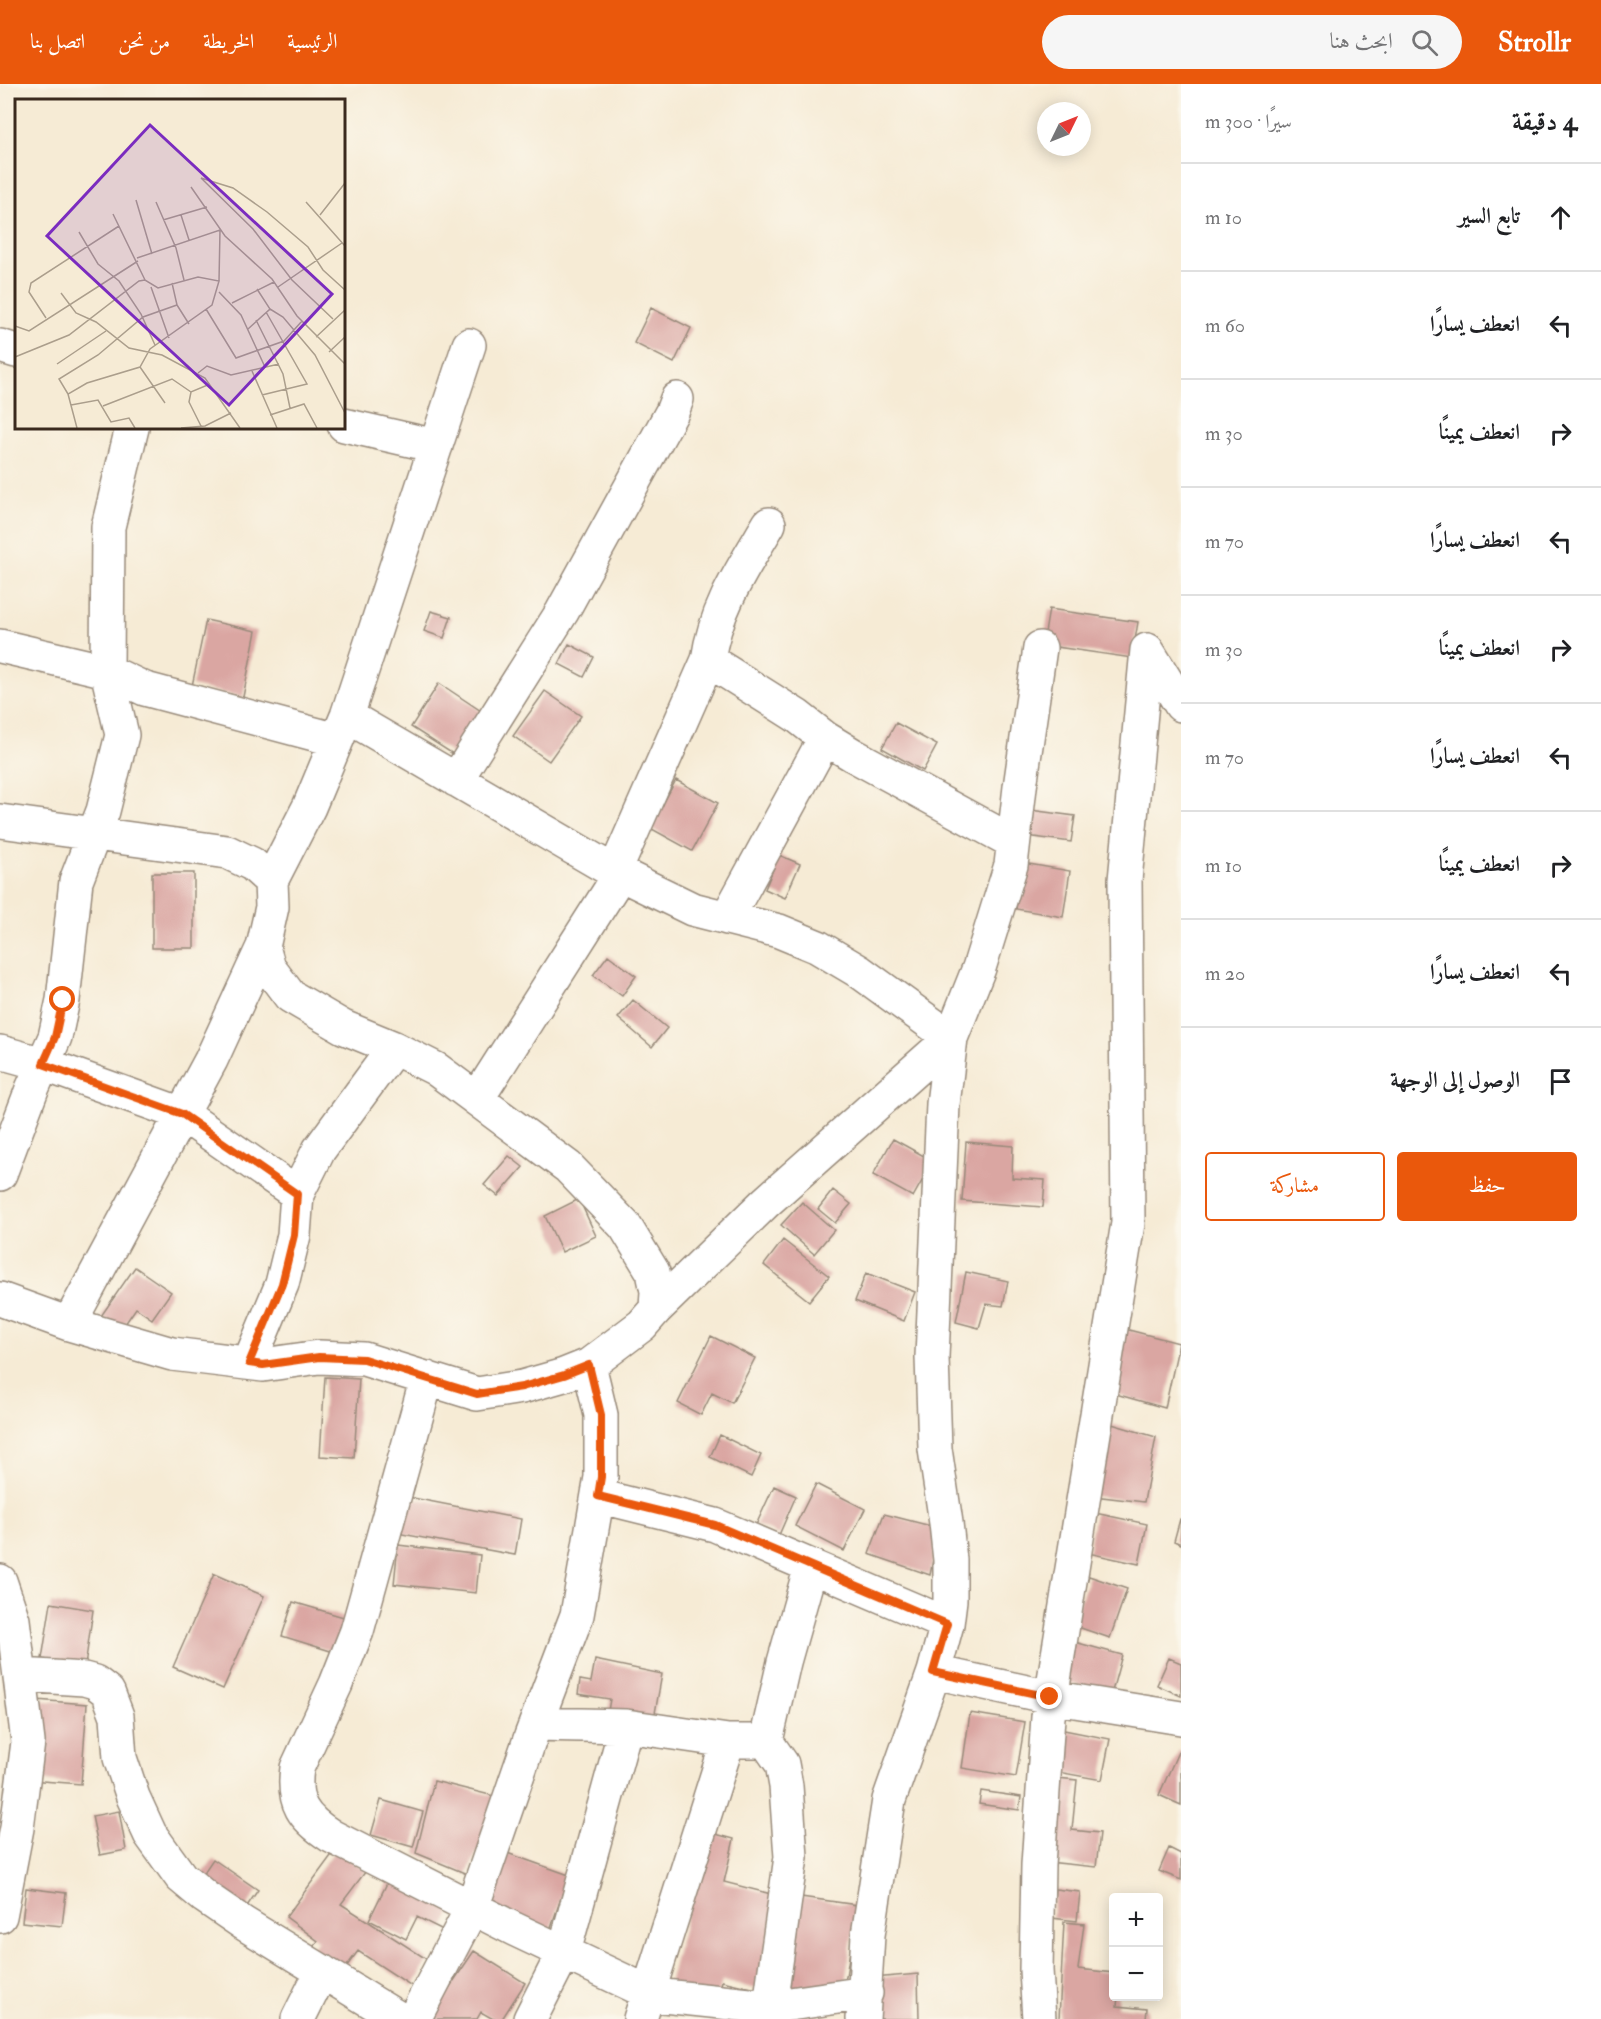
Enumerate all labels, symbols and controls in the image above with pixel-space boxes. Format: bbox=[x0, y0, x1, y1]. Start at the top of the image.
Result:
search box bbox=[1042, 15, 1462, 69]
text: Strollr bbox=[1498, 25, 1571, 60]
icon: search bbox=[1408, 26, 1441, 59]
text: ابحث هنا bbox=[1330, 27, 1393, 55]
text: اتصل بنا bbox=[30, 28, 85, 55]
text: من نحن bbox=[118, 28, 170, 55]
text: الخريطة bbox=[203, 28, 254, 55]
text: الرئيسية bbox=[287, 28, 338, 55]
inset map bbox=[15, 99, 345, 429]
north arrow bbox=[1037, 102, 1091, 156]
text: 4 دقيقة bbox=[1512, 106, 1577, 138]
text: سيرًا · 300 m bbox=[1205, 109, 1292, 134]
icon: ahead bbox=[1544, 201, 1577, 234]
text: تابع السير bbox=[1458, 202, 1520, 230]
text: 10 m bbox=[1205, 205, 1242, 230]
icon: left bbox=[1544, 309, 1577, 342]
text: انعطف يسارًا bbox=[1430, 310, 1520, 338]
text: 60 m bbox=[1205, 313, 1245, 338]
icon: right bbox=[1544, 417, 1577, 450]
text: انعطف يمينًا bbox=[1439, 418, 1520, 446]
text: 30 m bbox=[1205, 421, 1243, 446]
icon: left bbox=[1544, 525, 1577, 558]
text: انعطف يسارًا bbox=[1430, 526, 1520, 554]
text: 70 m bbox=[1205, 529, 1244, 554]
icon: right bbox=[1544, 633, 1577, 666]
text: انعطف يمينًا bbox=[1439, 634, 1520, 662]
text: 30 m bbox=[1205, 637, 1243, 662]
icon: left bbox=[1544, 741, 1577, 774]
text: انعطف يسارًا bbox=[1430, 742, 1520, 770]
text: 70 m bbox=[1205, 745, 1244, 770]
icon: right bbox=[1544, 849, 1577, 882]
text: انعطف يمينًا bbox=[1439, 850, 1520, 878]
text: 10 m bbox=[1205, 853, 1242, 878]
icon: left bbox=[1544, 957, 1577, 990]
text: انعطف يسارًا bbox=[1430, 958, 1520, 986]
text: 20 m bbox=[1205, 961, 1245, 986]
route start bbox=[49, 986, 75, 1012]
icon: arrive bbox=[1544, 1065, 1577, 1098]
text: الوصول إلى الوجهة bbox=[1390, 1066, 1520, 1094]
button: مشاركة bbox=[1205, 1152, 1385, 1221]
button: حفظ bbox=[1397, 1152, 1577, 1221]
route end bbox=[1036, 1683, 1062, 1709]
map controls bbox=[1109, 1893, 1163, 2001]
button: + bbox=[1109, 1893, 1163, 1947]
button: − bbox=[1109, 1947, 1163, 2001]

